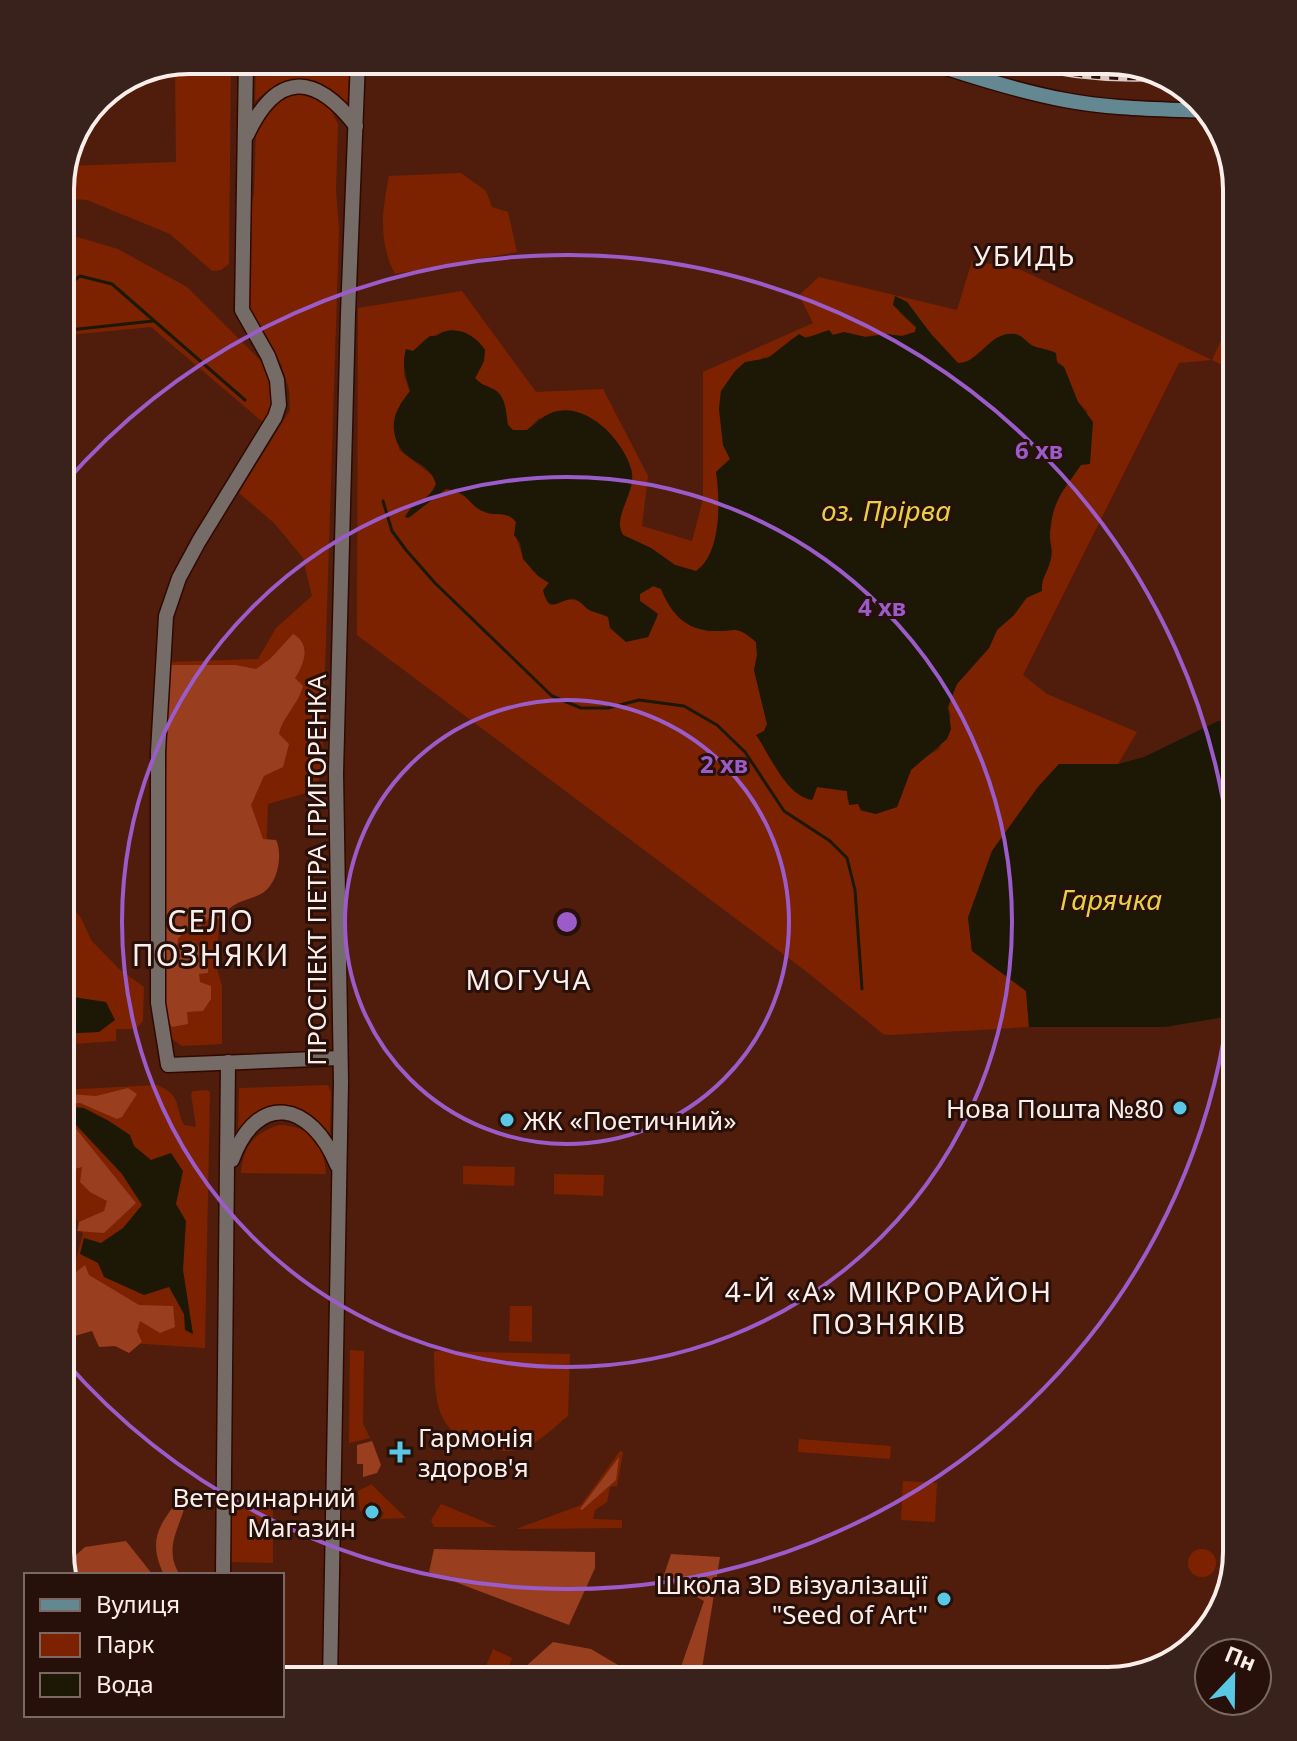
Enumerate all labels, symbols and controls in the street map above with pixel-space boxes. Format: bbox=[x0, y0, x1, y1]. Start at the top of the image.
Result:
district label: УБИДЬ bbox=[973, 236, 1077, 274]
text: 6 хв bbox=[1015, 433, 1063, 466]
water label: оз. Прірва bbox=[821, 491, 951, 529]
text: 4 хв bbox=[858, 590, 906, 623]
street label: ПРОСПЕКТ ПЕТРА ГРИГОРЕНКА bbox=[298, 674, 334, 1066]
text: 2 хв bbox=[700, 747, 748, 780]
water label: Гарячка bbox=[1060, 880, 1162, 918]
district label: СЕЛО ПОЗНЯКИ bbox=[132, 900, 290, 975]
centre of rings bbox=[553, 908, 581, 936]
district label: МОГУЧА bbox=[466, 960, 592, 998]
place label: Нова Пошта №80 bbox=[946, 1090, 1164, 1126]
marker: Нова Пошта №80 bbox=[1171, 1099, 1189, 1117]
place label: ЖК «Поетичний» bbox=[523, 1102, 736, 1138]
marker: ЖК «Поетичний» bbox=[498, 1111, 516, 1129]
district label: 4-Й «А» МІКРОРАЙОН ПОЗНЯКІВ bbox=[725, 1272, 1053, 1342]
place label: Гармонія здоров'я bbox=[418, 1419, 534, 1485]
marker: Гармонія здоров'я bbox=[389, 1441, 411, 1463]
place label: Ветеринарний Магазин bbox=[172, 1479, 356, 1545]
marker: Ветеринарний Магазин bbox=[363, 1503, 381, 1521]
place label: Школа 3D візуалізації "Seed of Art" bbox=[656, 1566, 928, 1632]
legend bbox=[24, 1573, 284, 1717]
text: Вулиця bbox=[96, 1587, 180, 1620]
marker: Школа 3D візуалізації "Seed of Art" bbox=[935, 1590, 953, 1608]
text: Парк bbox=[96, 1627, 155, 1660]
north arrow bbox=[1193, 1637, 1273, 1717]
text: Пн bbox=[1221, 1638, 1261, 1677]
text: Вода bbox=[96, 1667, 154, 1700]

